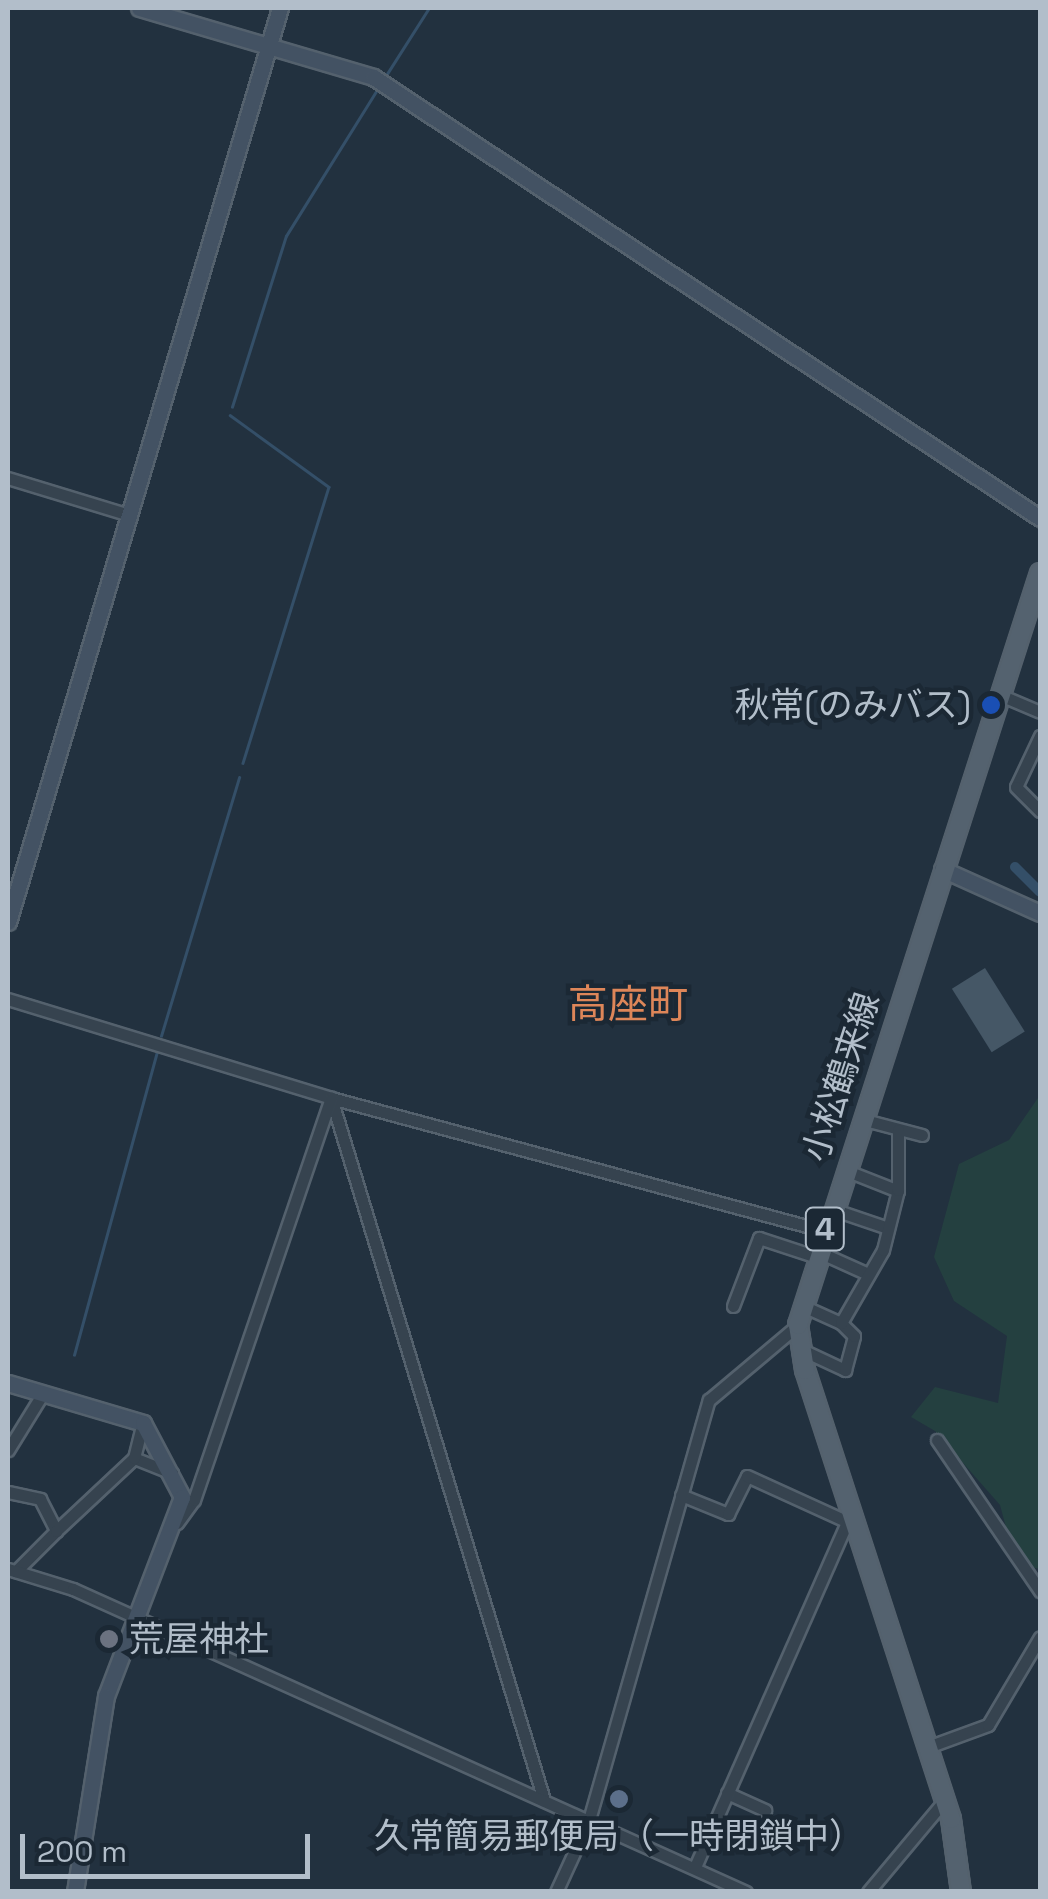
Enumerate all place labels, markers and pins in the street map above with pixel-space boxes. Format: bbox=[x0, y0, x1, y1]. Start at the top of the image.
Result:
place label: 秋常(のみバス) bbox=[735, 684, 971, 726]
marker: 秋常(のみバス) bbox=[980, 694, 1002, 716]
place label: 荒屋神社 bbox=[129, 1618, 269, 1660]
marker: 荒屋神社 bbox=[98, 1628, 120, 1650]
marker: 久常簡易郵便局（一時閉鎖中） bbox=[608, 1788, 630, 1810]
place label: 久常簡易郵便局（一時閉鎖中） bbox=[374, 1815, 864, 1857]

